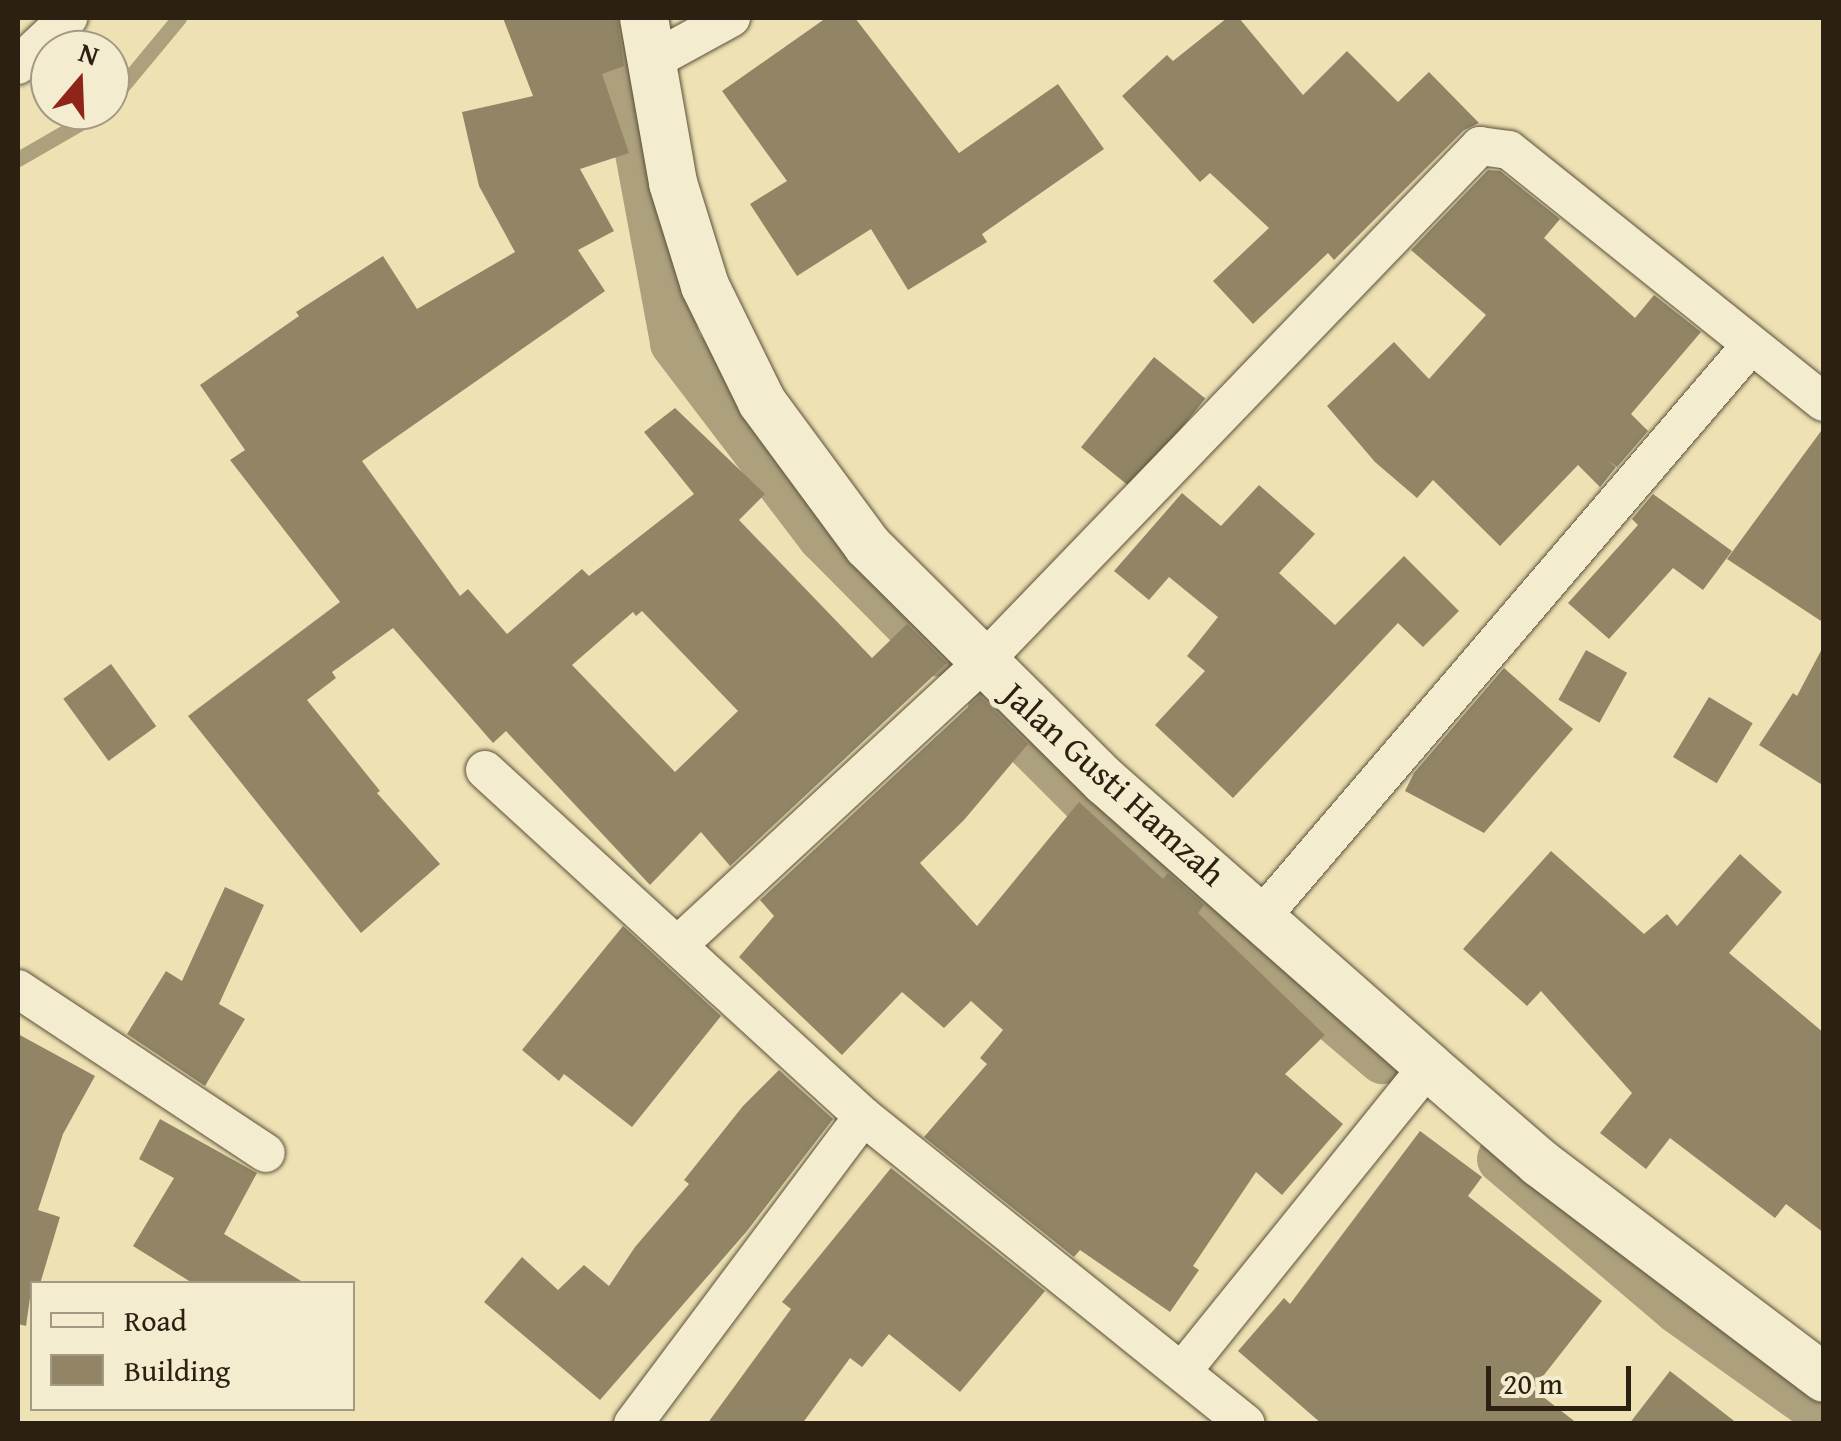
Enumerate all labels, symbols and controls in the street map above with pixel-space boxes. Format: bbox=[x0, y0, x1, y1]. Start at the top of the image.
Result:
north arrow bbox=[30, 30, 130, 130]
text: N bbox=[74, 31, 105, 75]
street label: Jalan Gusti Hamzah bbox=[994, 673, 1234, 895]
legend bbox=[30, 1281, 355, 1411]
text: Road bbox=[124, 1298, 187, 1342]
scale bar bbox=[1491, 1346, 1636, 1408]
text: Building bbox=[124, 1348, 230, 1392]
text: 20 m bbox=[1503, 1361, 1563, 1405]

